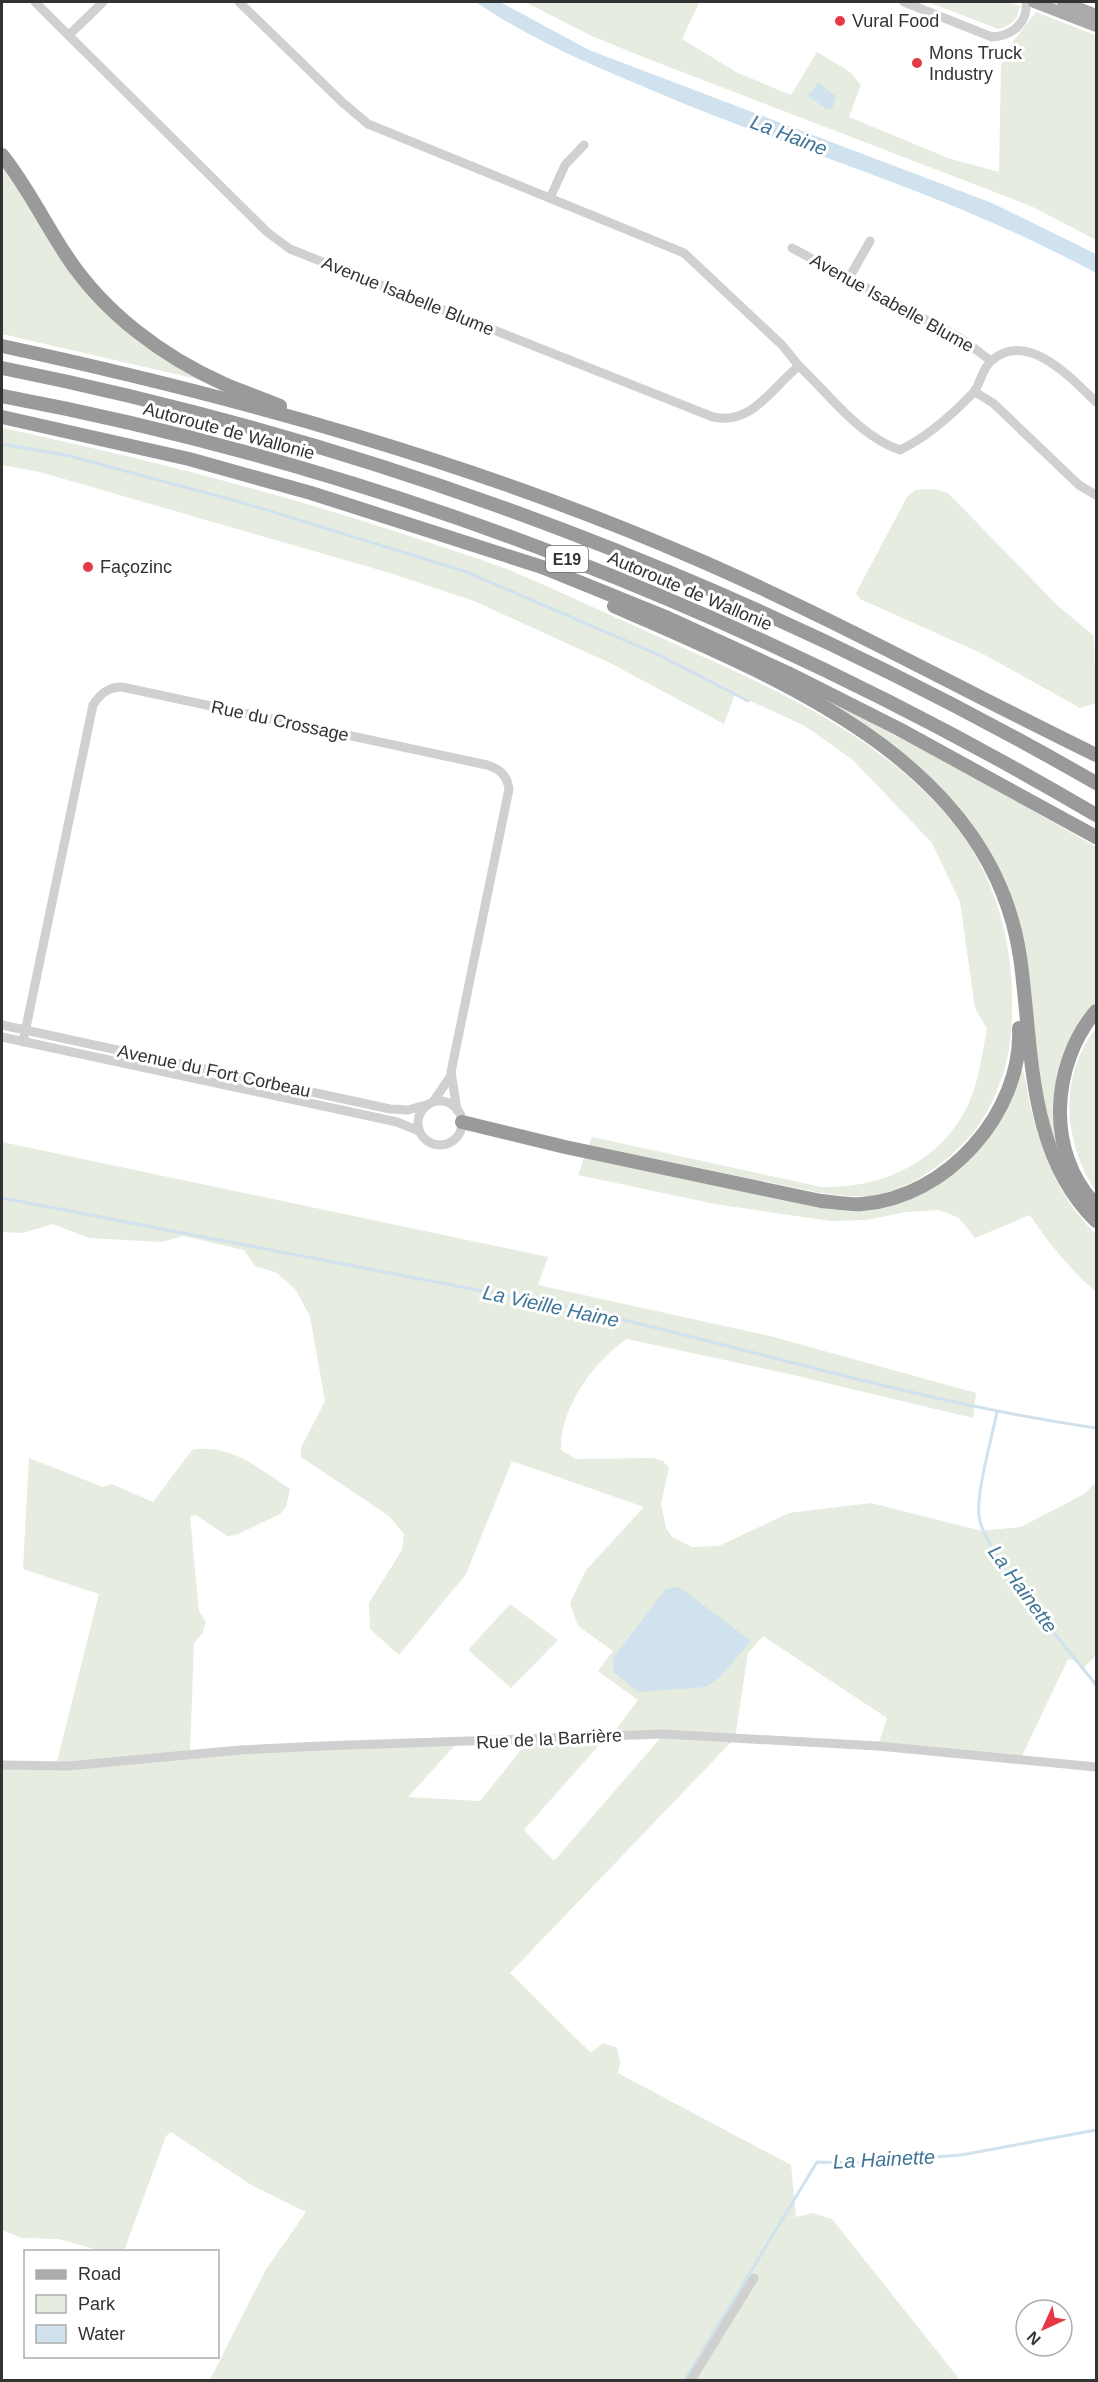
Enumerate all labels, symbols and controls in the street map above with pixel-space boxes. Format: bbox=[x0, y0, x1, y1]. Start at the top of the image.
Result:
place label: Vural Food bbox=[852, 11, 939, 31]
marker: Vural Food bbox=[833, 14, 847, 28]
place label: Mons Truck Industry bbox=[929, 43, 1023, 84]
marker: Mons Truck Industry bbox=[910, 56, 924, 70]
water label: La Haine bbox=[748, 110, 830, 160]
street label: Avenue Isabelle Blume bbox=[807, 250, 977, 356]
street label: Avenue Isabelle Blume bbox=[319, 252, 497, 340]
street label: Autoroute de Wallonie bbox=[141, 399, 317, 463]
road number: E19 bbox=[546, 546, 588, 572]
street label: Autoroute de Wallonie bbox=[605, 547, 775, 635]
place label: Façozinc bbox=[100, 557, 172, 577]
marker: Façozinc bbox=[81, 560, 95, 574]
street label: Rue du Crossage bbox=[209, 697, 351, 745]
street label: Avenue du Fort Corbeau bbox=[116, 1041, 312, 1101]
water label: La Vieille Haine bbox=[481, 1281, 621, 1331]
water label: La Hainette bbox=[984, 1541, 1062, 1637]
street label: Rue de la Barrière bbox=[476, 1725, 622, 1753]
water label: La Hainette bbox=[832, 2145, 936, 2173]
legend bbox=[24, 2250, 219, 2358]
text: Road bbox=[78, 2264, 121, 2284]
text: Park bbox=[78, 2294, 116, 2314]
north arrow bbox=[1014, 2298, 1074, 2358]
text: Water bbox=[78, 2324, 125, 2344]
text: N bbox=[1024, 2328, 1044, 2348]

